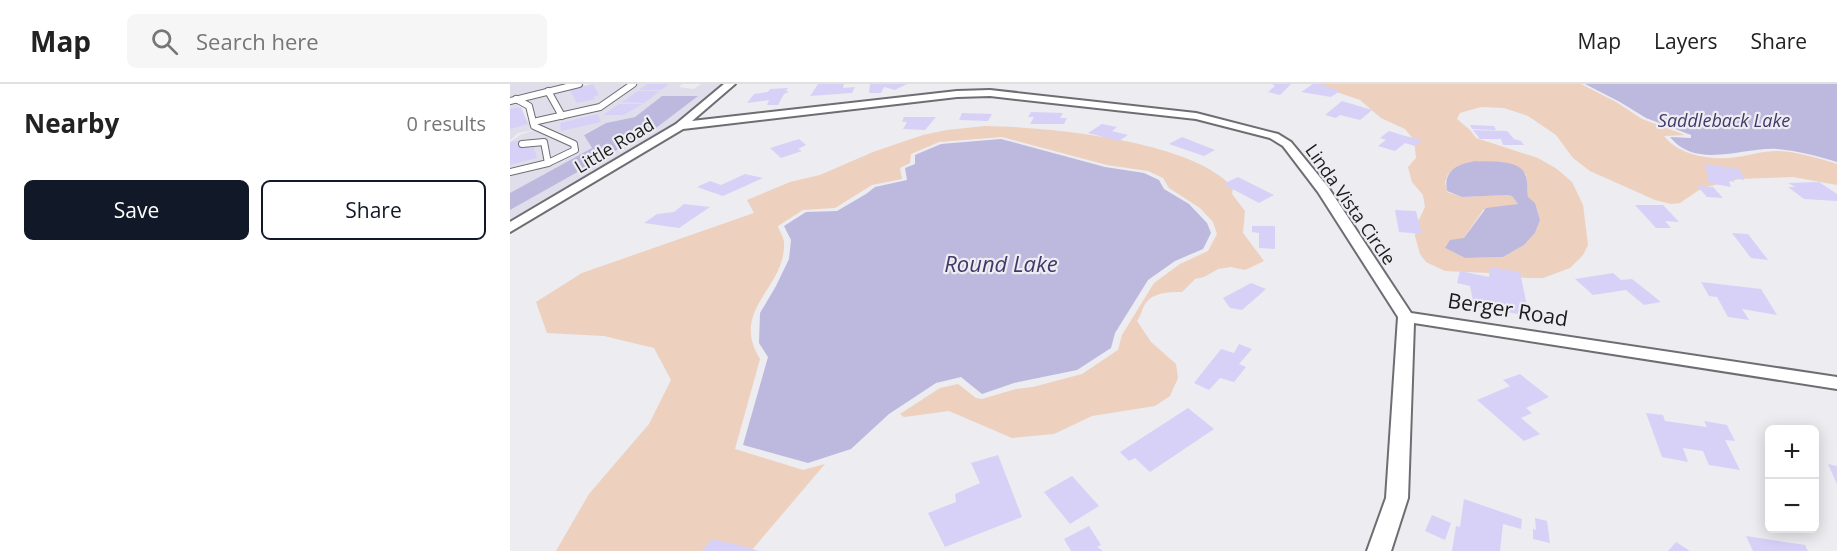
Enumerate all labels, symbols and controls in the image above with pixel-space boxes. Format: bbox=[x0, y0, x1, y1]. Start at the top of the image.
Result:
search box bbox=[127, 14, 547, 68]
text: Map bbox=[30, 22, 91, 60]
icon: search bbox=[148, 25, 181, 58]
text: Search here bbox=[196, 26, 319, 56]
text: Map bbox=[1578, 27, 1621, 55]
text: Layers bbox=[1654, 27, 1718, 55]
text: Share bbox=[1751, 27, 1807, 55]
text: Nearby bbox=[24, 105, 119, 141]
water label: Saddleback Lake bbox=[1658, 108, 1790, 132]
text: 0 results bbox=[406, 110, 486, 137]
street label: Little Road bbox=[570, 112, 658, 178]
street label: Linda Vista Circle bbox=[1300, 139, 1402, 269]
button: Save bbox=[24, 180, 249, 240]
button: Share bbox=[261, 180, 486, 240]
water label: Round Lake bbox=[944, 248, 1058, 278]
street label: Berger Road bbox=[1446, 286, 1570, 332]
map controls bbox=[1765, 425, 1819, 533]
button: + bbox=[1765, 425, 1819, 479]
button: − bbox=[1765, 479, 1819, 533]

